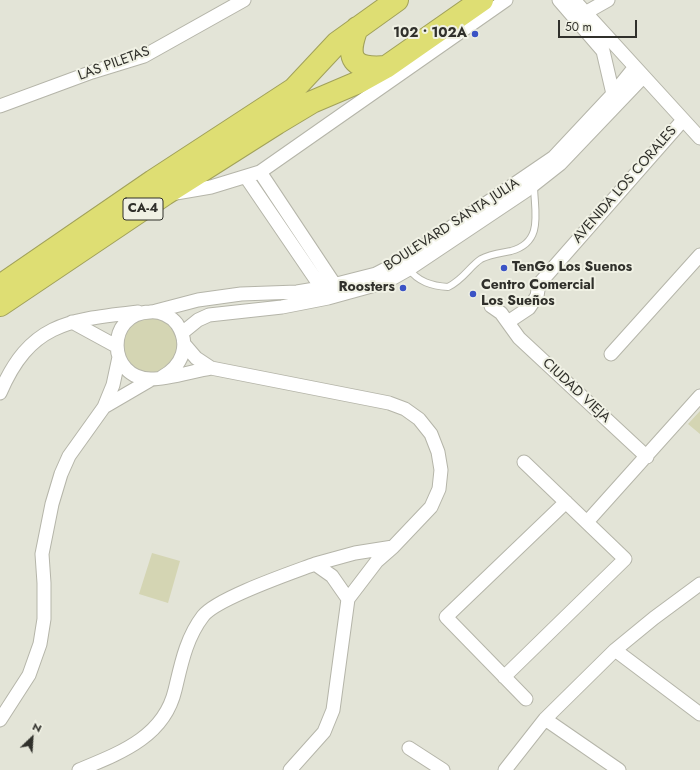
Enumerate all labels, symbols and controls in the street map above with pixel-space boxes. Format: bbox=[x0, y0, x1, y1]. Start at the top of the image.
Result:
scale bar bbox=[560, 12, 639, 38]
text: 50 m bbox=[565, 18, 592, 36]
place label: 102 • 102A bbox=[393, 26, 467, 42]
marker: 102 • 102A bbox=[470, 29, 480, 39]
street label: LAS PILETAS bbox=[76, 43, 152, 85]
street label: AVENIDA LOS CORALES bbox=[570, 123, 680, 247]
street label: BOULEVARD SANTA JULIA bbox=[381, 175, 523, 275]
road number: CA-4 bbox=[123, 198, 163, 220]
place label: TenGo Los Suenos bbox=[512, 260, 632, 276]
marker: TenGo Los Suenos bbox=[499, 263, 509, 273]
place label: Centro Comercial Los Sueños bbox=[481, 278, 595, 310]
place label: Roosters bbox=[338, 280, 395, 296]
marker: Roosters bbox=[398, 283, 408, 293]
marker: Centro Comercial Los Sueños bbox=[468, 289, 478, 299]
street label: CIUDAD VIEJA bbox=[539, 355, 613, 427]
north arrow bbox=[12, 718, 52, 758]
text: N bbox=[30, 718, 44, 736]

